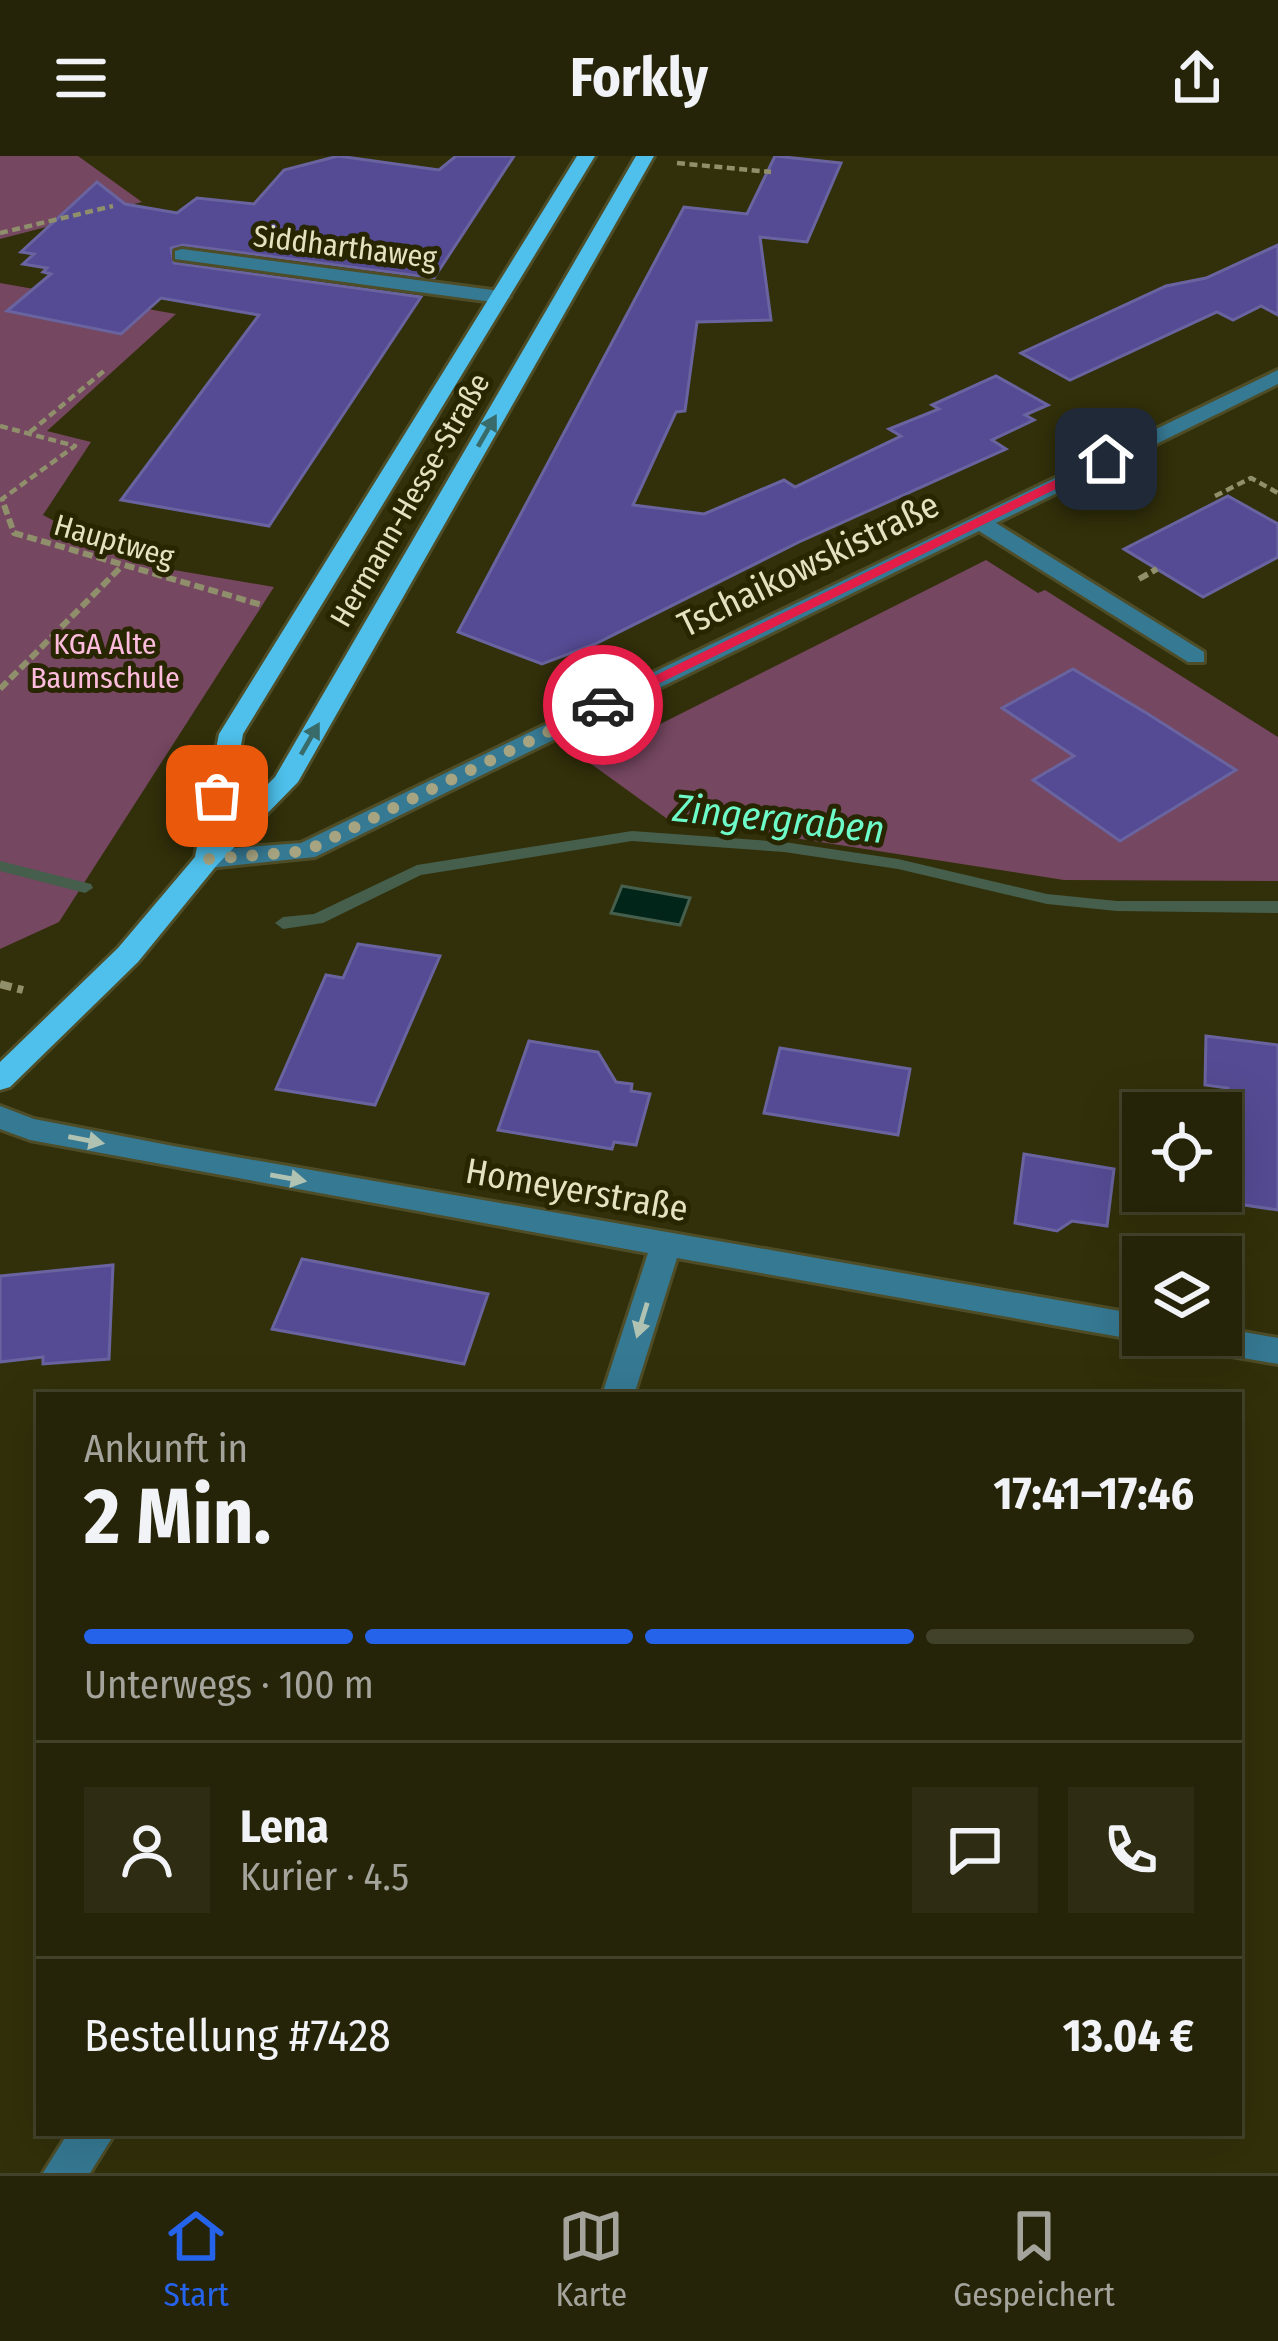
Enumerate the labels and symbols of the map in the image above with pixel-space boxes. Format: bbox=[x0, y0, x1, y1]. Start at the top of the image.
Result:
street label: Siddharthaweg bbox=[251, 218, 440, 276]
street label: Hermann-Hesse-Straße bbox=[323, 367, 497, 633]
pin bbox=[1055, 408, 1157, 510]
one-way arrow bbox=[476, 414, 497, 448]
street label: Tschaikowskistraße bbox=[671, 483, 946, 647]
street label: Hauptweg bbox=[50, 507, 179, 575]
park label: KGA Alte Baumschule bbox=[30, 626, 180, 696]
courier bbox=[543, 645, 663, 765]
one-way arrow bbox=[298, 722, 319, 755]
pin bbox=[166, 745, 268, 847]
water label: Zingergraben bbox=[670, 785, 887, 853]
one-way arrow bbox=[67, 1131, 105, 1150]
street label: Homeyerstraße bbox=[462, 1149, 691, 1231]
one-way arrow bbox=[270, 1168, 307, 1187]
one-way arrow bbox=[632, 1302, 651, 1339]

